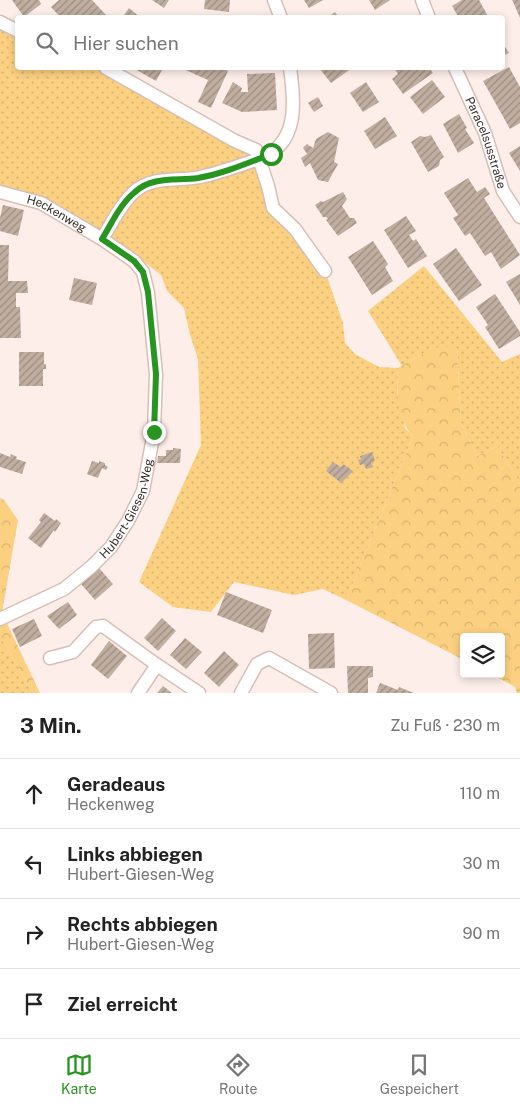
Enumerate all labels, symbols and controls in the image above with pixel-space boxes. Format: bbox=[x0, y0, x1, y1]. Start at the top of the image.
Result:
search box bbox=[15, 15, 505, 70]
icon: search bbox=[33, 29, 61, 57]
text: Hier suchen bbox=[73, 32, 179, 54]
street label: Paracelsusstraße bbox=[462, 95, 509, 190]
route start bbox=[260, 143, 283, 166]
street label: Heckenweg bbox=[25, 193, 89, 235]
route end bbox=[143, 421, 166, 444]
street label: Hubert-Giesen-Weg bbox=[97, 457, 156, 561]
map controls bbox=[460, 633, 505, 678]
button: layers bbox=[460, 633, 505, 678]
text: 3 Min. bbox=[20, 713, 82, 738]
text: Zu Fuß · 230 m bbox=[390, 716, 500, 735]
text: Geradeaus bbox=[67, 773, 165, 795]
icon: ahead bbox=[20, 780, 48, 808]
text: 110 m bbox=[459, 784, 500, 803]
text: Heckenweg bbox=[67, 795, 155, 814]
text: Links abbiegen bbox=[67, 843, 203, 865]
icon: left bbox=[20, 850, 48, 878]
text: 30 m bbox=[463, 854, 500, 873]
text: Hubert-Giesen-Weg bbox=[67, 865, 215, 884]
text: Rechts abbiegen bbox=[67, 913, 218, 935]
icon: right bbox=[20, 920, 48, 948]
text: 90 m bbox=[463, 924, 500, 943]
text: Hubert-Giesen-Weg bbox=[67, 935, 215, 954]
icon: arrive bbox=[20, 990, 48, 1018]
text: Ziel erreicht bbox=[67, 993, 178, 1015]
tab: Karte bbox=[61, 1051, 97, 1097]
tab: Route bbox=[219, 1051, 257, 1097]
tab: Gespeichert bbox=[380, 1051, 459, 1097]

